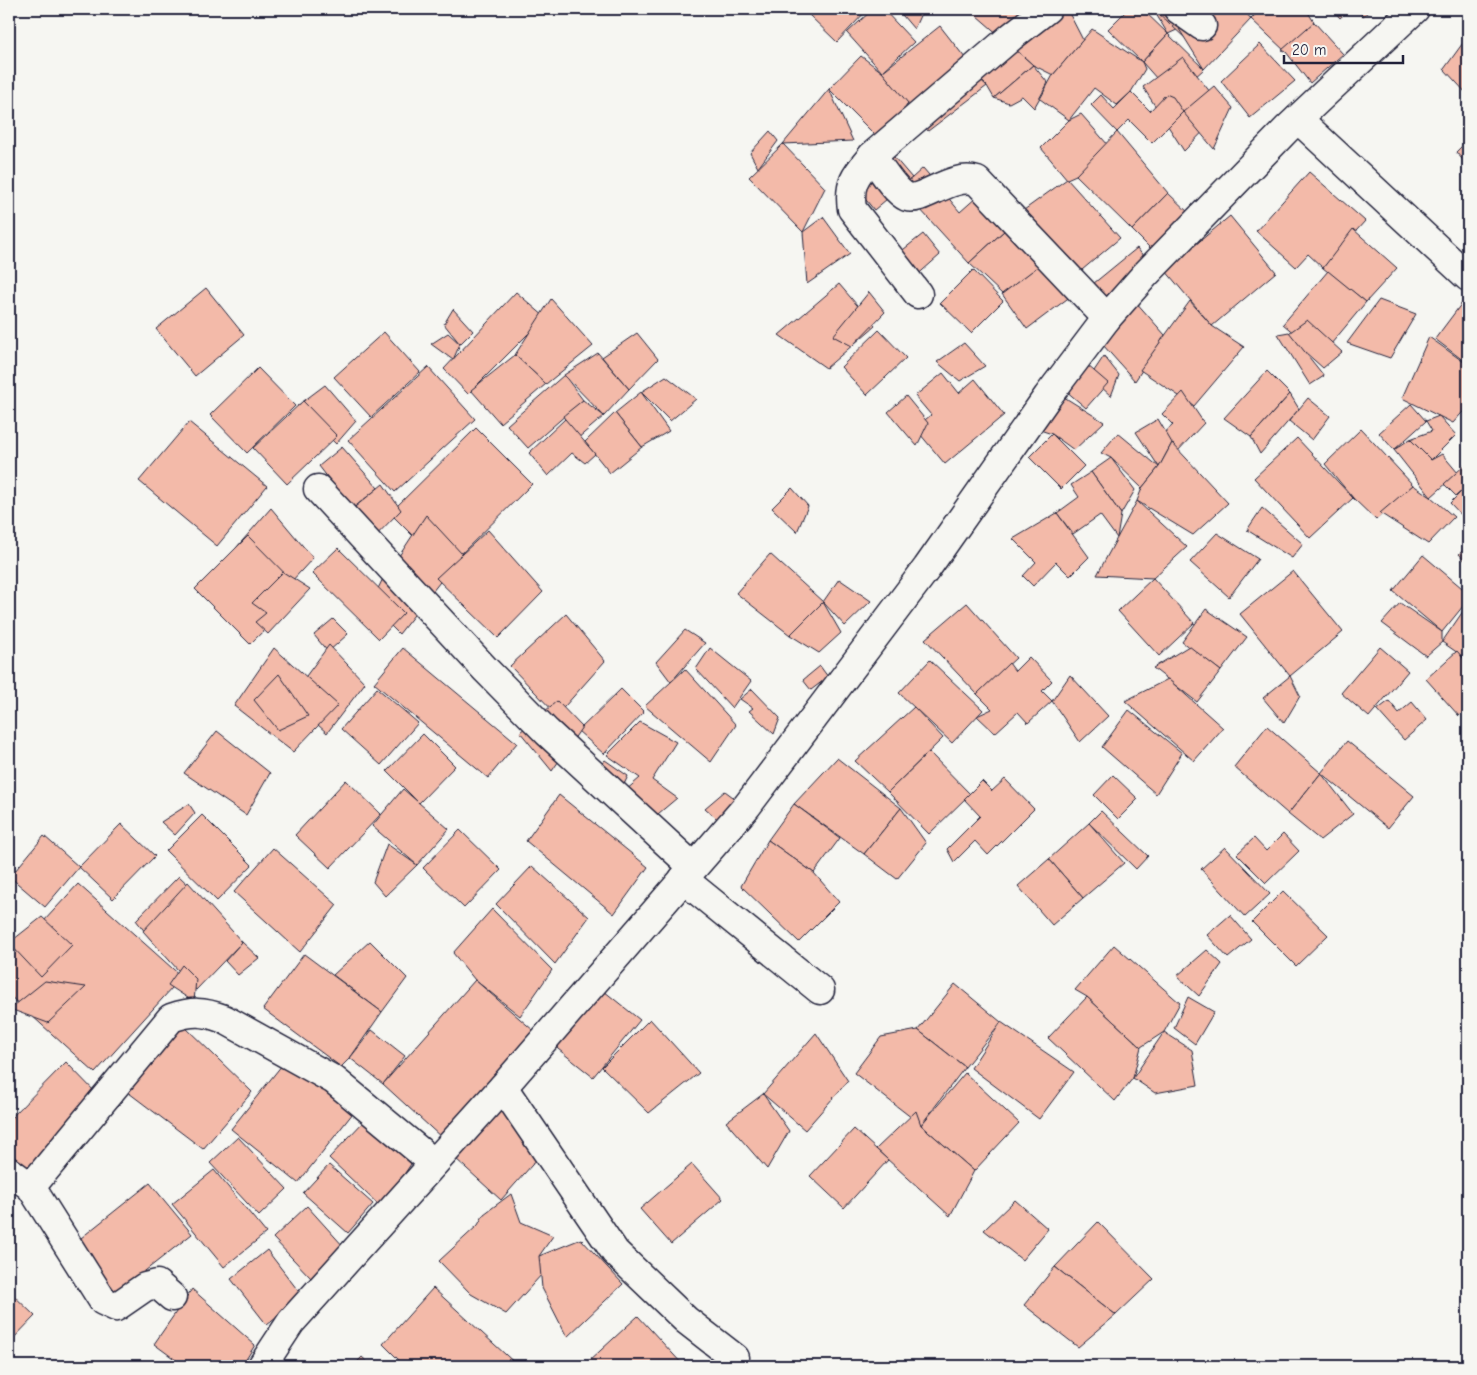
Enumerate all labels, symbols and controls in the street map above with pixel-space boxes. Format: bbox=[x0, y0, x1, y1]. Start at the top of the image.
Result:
scale bar bbox=[1284, 32, 1403, 64]
text: 20 m bbox=[1292, 41, 1326, 59]

